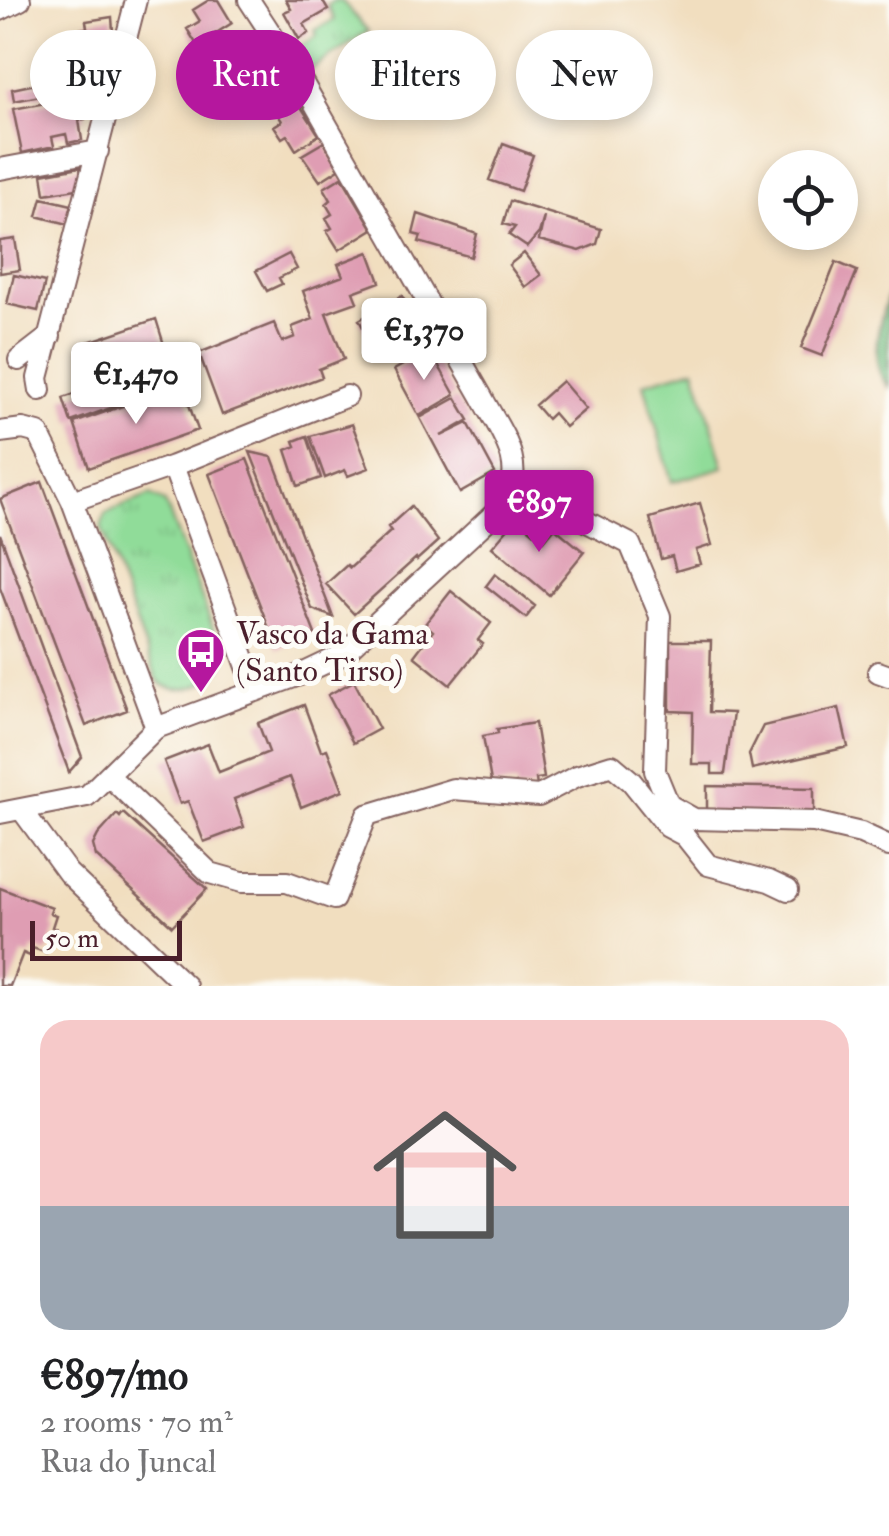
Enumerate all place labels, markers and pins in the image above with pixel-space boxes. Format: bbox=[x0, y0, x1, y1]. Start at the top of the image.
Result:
pin: €1,370 bbox=[343, 298, 505, 383]
pin: €1,470 bbox=[55, 342, 217, 427]
pin: €897 bbox=[480, 470, 598, 555]
place label: Vasco da Gama (Santo Tirso) bbox=[236, 614, 430, 691]
bus stop icon: Vasco da Gama (Santo Tirso) bbox=[175, 626, 227, 694]

